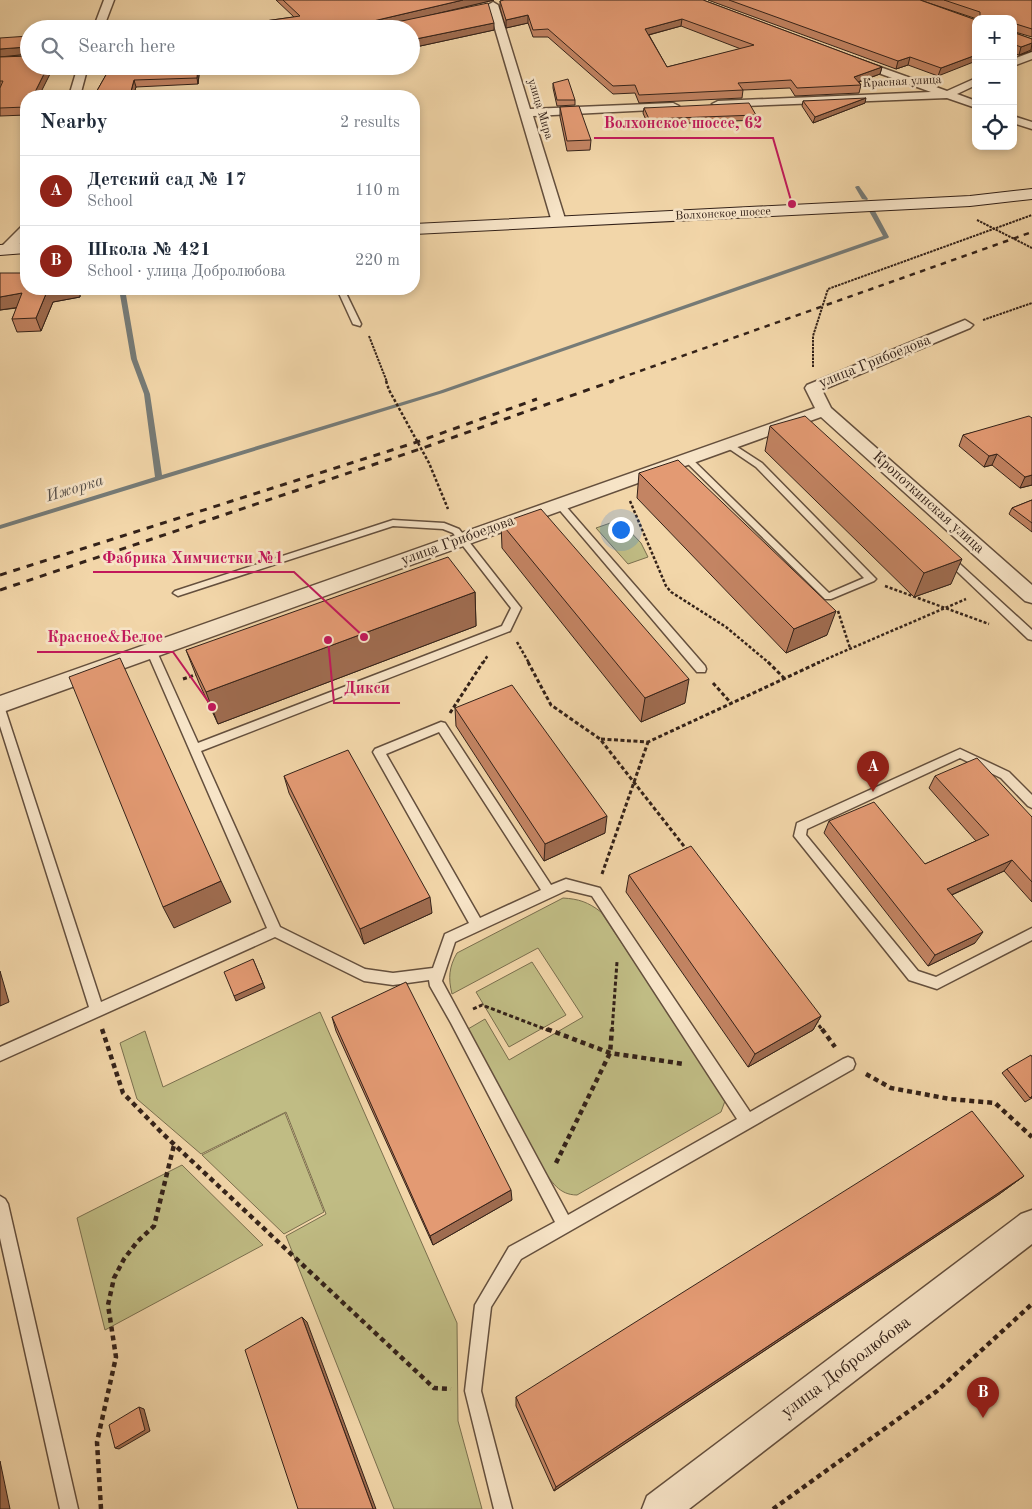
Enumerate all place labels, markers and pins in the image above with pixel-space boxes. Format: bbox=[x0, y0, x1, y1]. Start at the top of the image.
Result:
callout: Волхонское шоссе, 62 bbox=[594, 107, 773, 138]
callout: Фабрика Химчистки №1 bbox=[93, 541, 294, 572]
callout: Красное&Белое bbox=[37, 621, 173, 652]
callout: Дикси bbox=[334, 672, 400, 703]
pin: A bbox=[857, 751, 889, 792]
pin: B bbox=[967, 1377, 999, 1418]

